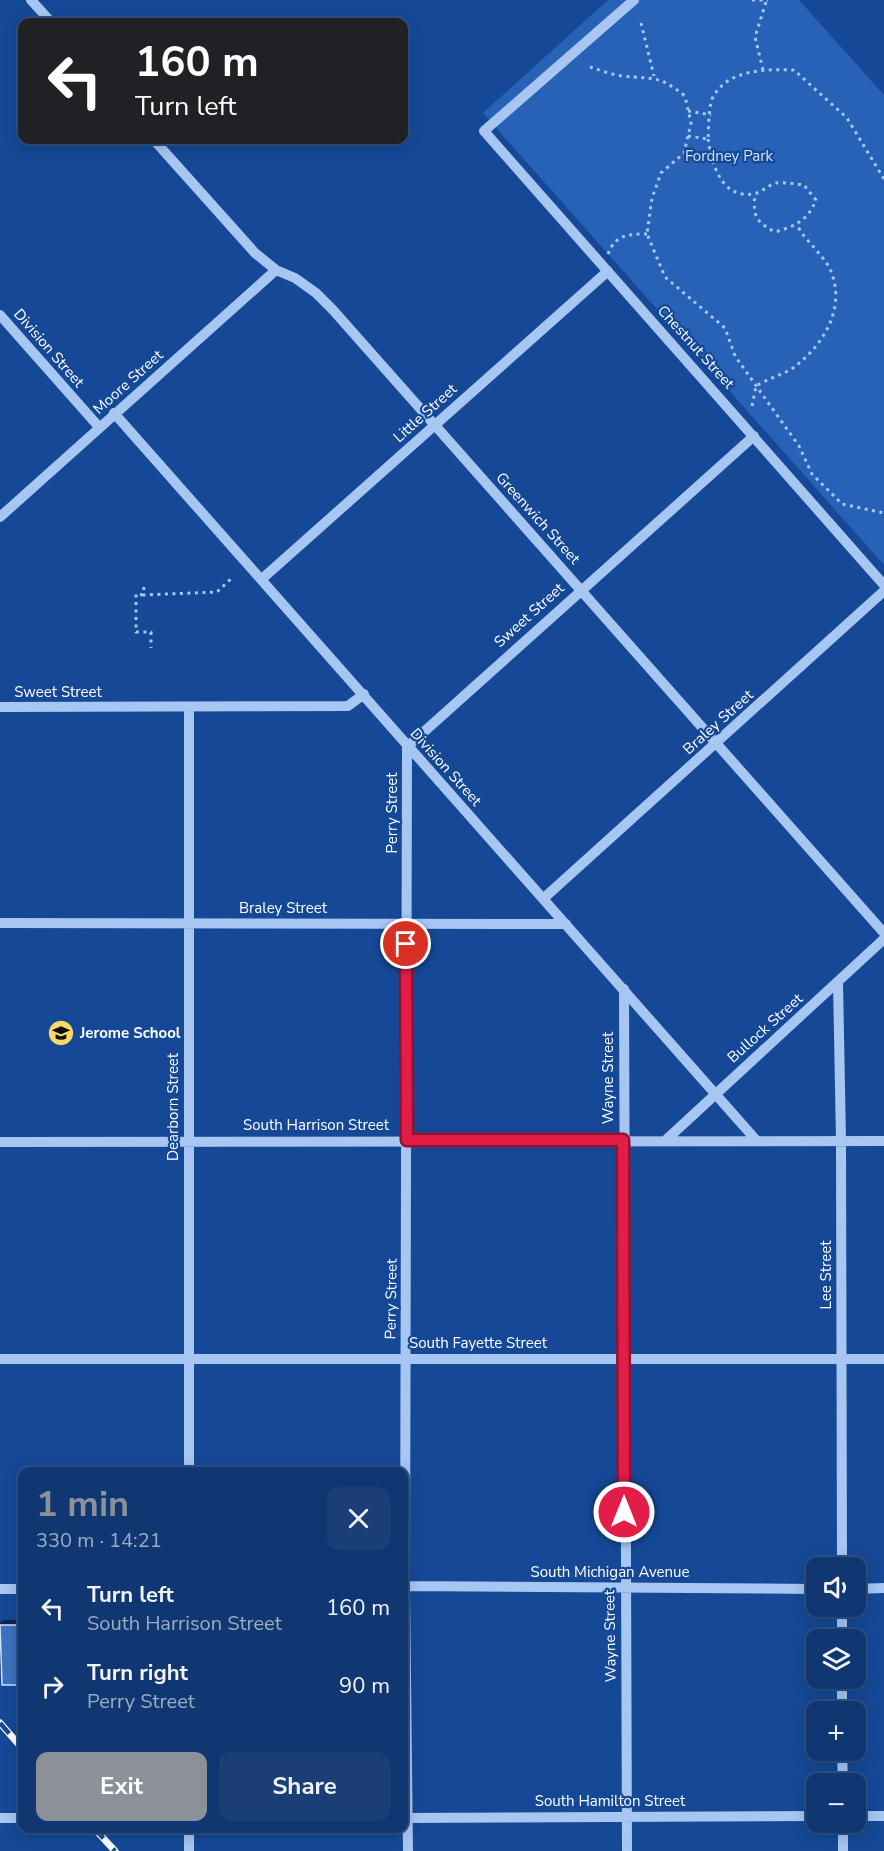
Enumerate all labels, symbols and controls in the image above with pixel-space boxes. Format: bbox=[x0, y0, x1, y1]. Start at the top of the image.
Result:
text: 160 m bbox=[135, 34, 259, 91]
icon: left bbox=[36, 42, 114, 120]
text: Turn left bbox=[135, 88, 236, 125]
park label: Fordney Park bbox=[685, 146, 774, 166]
street label: Chestnut Street bbox=[653, 301, 739, 394]
street label: Division Street bbox=[9, 304, 89, 392]
street label: Moore Street bbox=[89, 345, 168, 419]
street label: Little Street bbox=[389, 379, 462, 447]
street label: Greenwich Street bbox=[491, 468, 585, 569]
street label: Sweet Street bbox=[490, 578, 569, 652]
street label: Sweet Street bbox=[14, 682, 103, 702]
street label: Braley Street bbox=[679, 685, 758, 759]
street label: Division Street bbox=[406, 724, 487, 811]
street label: Perry Street bbox=[382, 772, 402, 853]
street label: Braley Street bbox=[239, 898, 328, 918]
pin bbox=[380, 918, 431, 969]
icon: arrive bbox=[389, 927, 422, 960]
street label: Bullock Street bbox=[723, 988, 808, 1067]
school or university icon: Jerome School bbox=[46, 1018, 76, 1048]
place label: Jerome School bbox=[79, 1023, 181, 1043]
street label: Wayne Street bbox=[598, 1031, 618, 1124]
street label: Dearborn Street bbox=[163, 1052, 183, 1161]
street label: South Harrison Street bbox=[243, 1115, 390, 1135]
street label: Lee Street bbox=[816, 1240, 836, 1309]
street label: Perry Street bbox=[380, 1258, 402, 1340]
street label: South Fayette Street bbox=[409, 1333, 548, 1353]
text: 1 min bbox=[36, 1480, 129, 1529]
position arrow bbox=[592, 1480, 656, 1544]
button: close bbox=[327, 1487, 390, 1550]
text: 330 m · 14:21 bbox=[36, 1527, 162, 1554]
map controls bbox=[806, 1557, 866, 1833]
button: sound bbox=[806, 1557, 866, 1617]
street label: South Michigan Avenue bbox=[530, 1562, 690, 1582]
text: Turn left bbox=[87, 1580, 174, 1610]
street label: Wayne Street bbox=[599, 1589, 621, 1682]
icon: left bbox=[36, 1592, 69, 1625]
text: 160 m bbox=[326, 1593, 390, 1623]
text: South Harrison Street bbox=[87, 1610, 282, 1637]
button: layers bbox=[806, 1629, 866, 1689]
text: Turn right bbox=[87, 1658, 188, 1688]
icon: right bbox=[36, 1670, 69, 1703]
text: 90 m bbox=[339, 1671, 390, 1701]
text: Perry Street bbox=[87, 1688, 195, 1715]
button: + bbox=[806, 1701, 866, 1761]
button: Exit bbox=[36, 1752, 207, 1821]
button: Share bbox=[219, 1752, 390, 1821]
button: − bbox=[806, 1773, 866, 1833]
street label: South Hamilton Street bbox=[535, 1791, 686, 1811]

